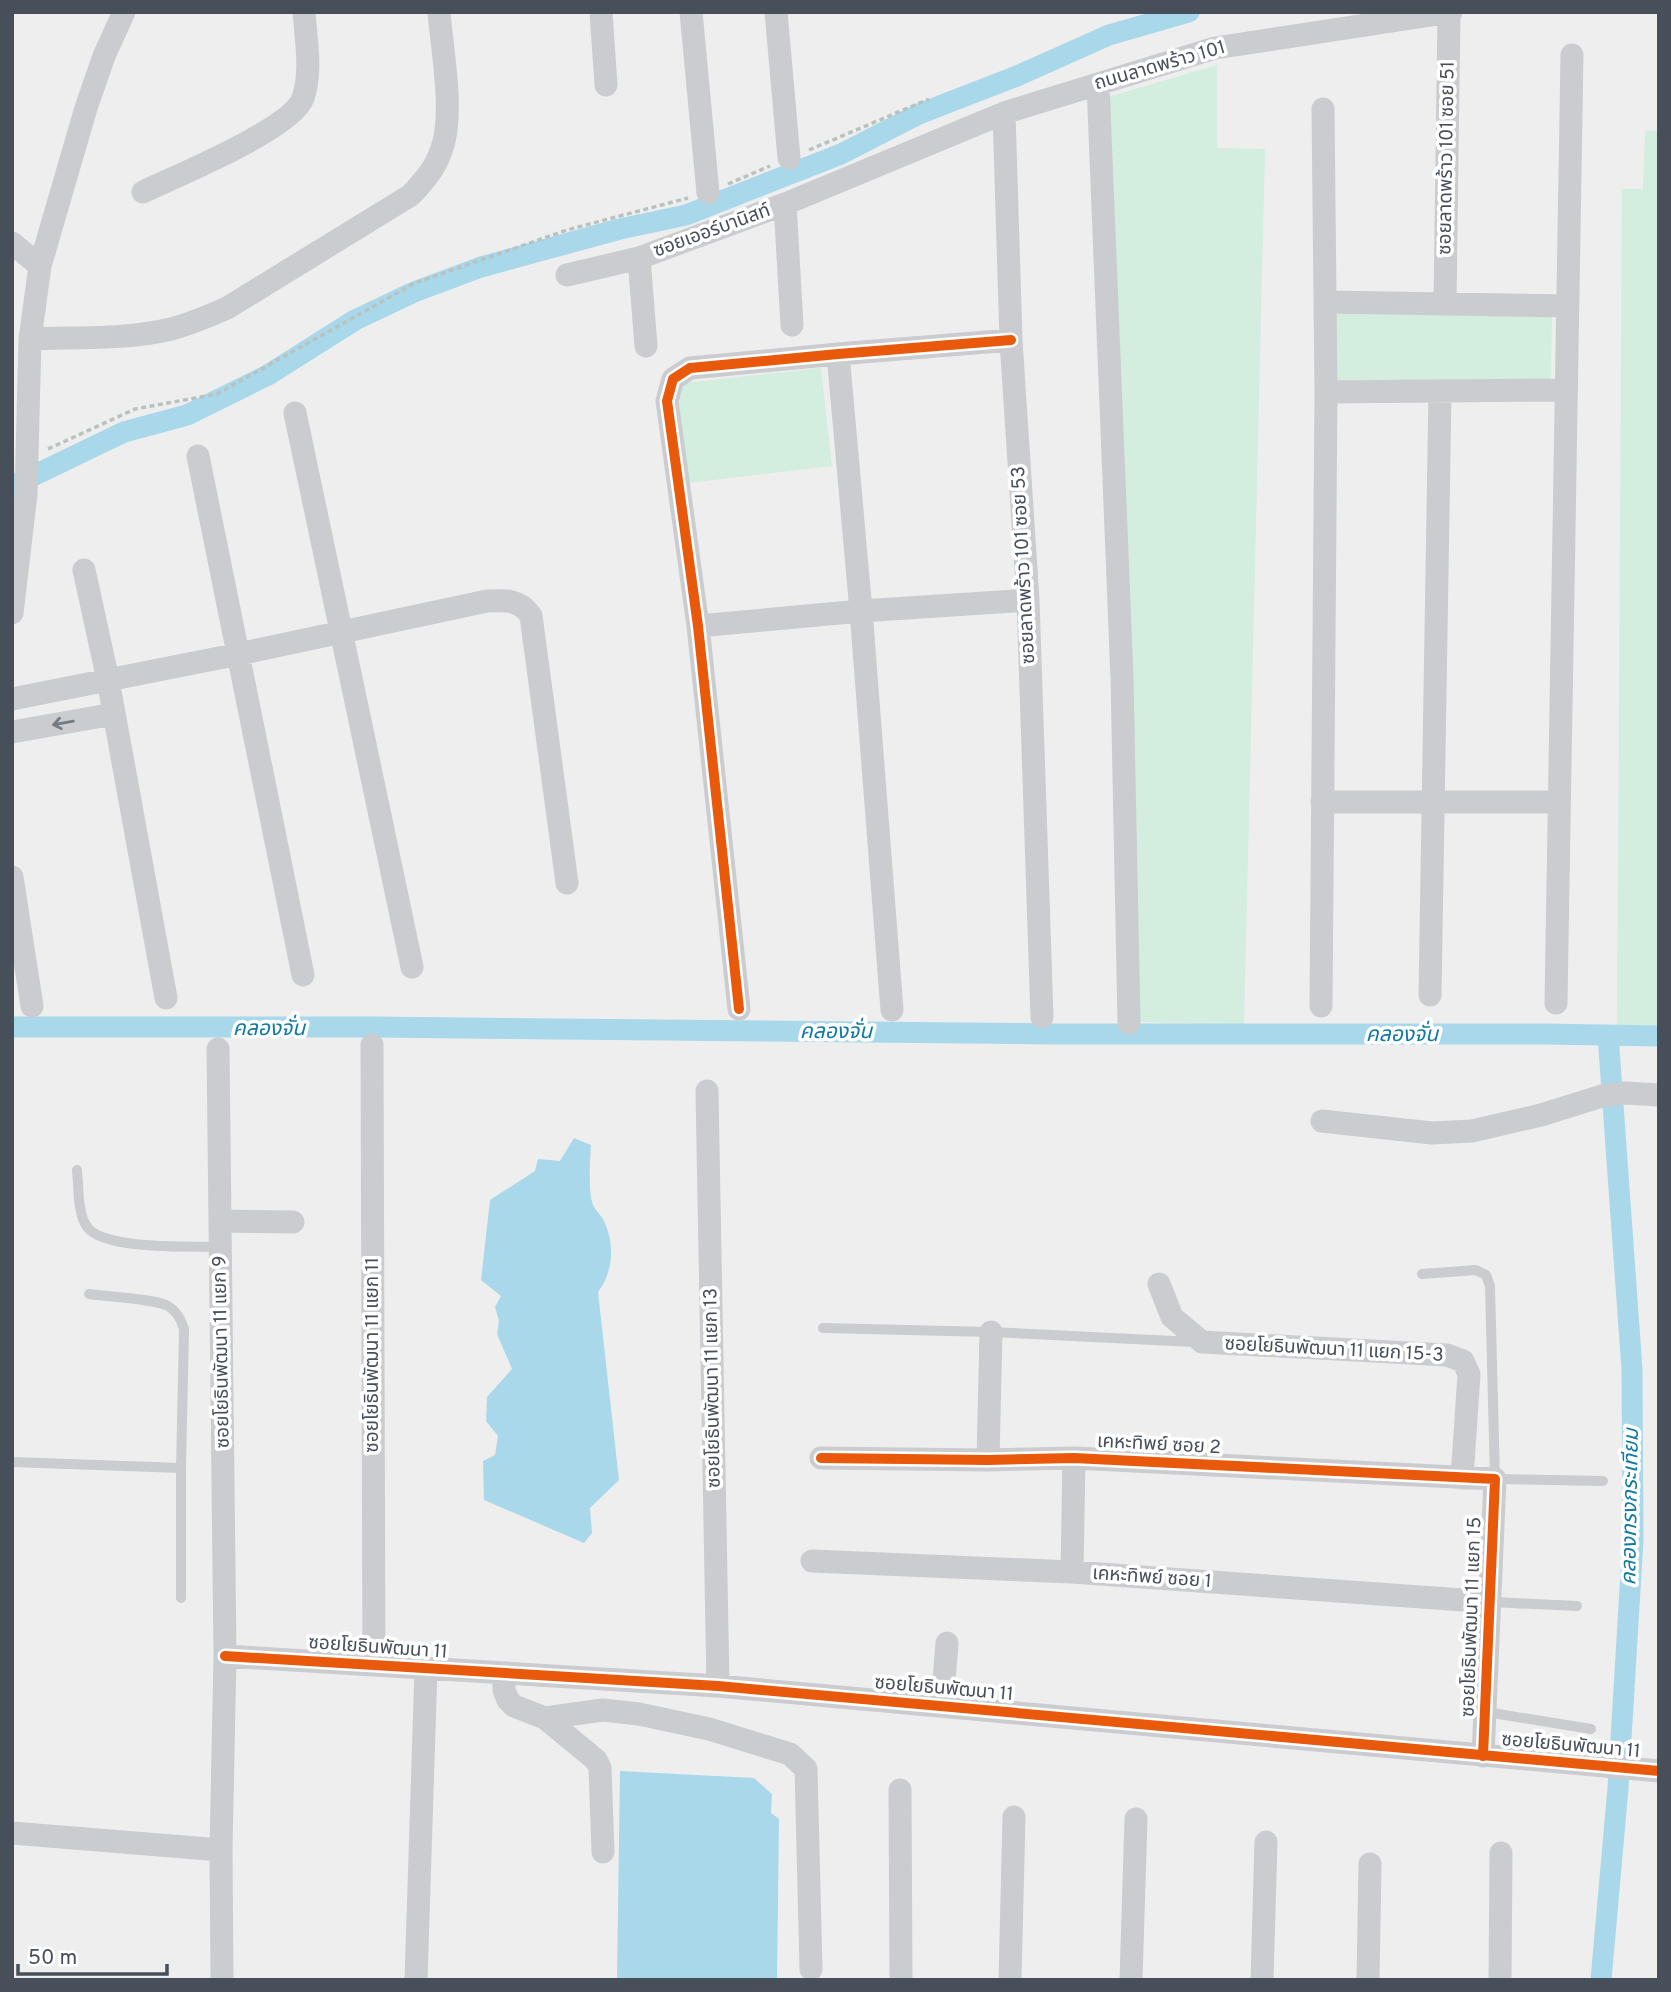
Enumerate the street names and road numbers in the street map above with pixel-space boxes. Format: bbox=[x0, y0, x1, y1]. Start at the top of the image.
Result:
street label: ถนนลาดพร้าว 101 bbox=[1091, 35, 1228, 96]
street label: ซอยลาดพร้าว 101 ซอย 51 bbox=[1432, 61, 1461, 255]
street label: ซอยเออร์บานิสท์ bbox=[650, 199, 774, 263]
street label: ซอยลาดพร้าว 101 ซอย 53 bbox=[1006, 465, 1041, 665]
street label: ซอยโยธินพัฒนา 11 แยก 9 bbox=[208, 1255, 236, 1449]
street label: ซอยโยธินพัฒนา 11 แยก 11 bbox=[361, 1257, 385, 1453]
street label: ซอยโยธินพัฒนา 11 แยก 13 bbox=[699, 1288, 727, 1488]
street label: ซอยโยธินพัฒนา 11 แยก 15-3 bbox=[1224, 1332, 1444, 1368]
street label: เคหะทิพย์ ซอย 2 bbox=[1096, 1430, 1222, 1460]
street label: ซอยโยธินพัฒนา 11 แยก 15 bbox=[1457, 1516, 1487, 1718]
street label: เคหะทิพย์ ซอย 1 bbox=[1092, 1562, 1212, 1594]
street label: ซอยโยธินพัฒนา 11 bbox=[307, 1631, 449, 1665]
street label: ซอยโยธินพัฒนา 11 bbox=[873, 1671, 1015, 1707]
street label: ซอยโยธินพัฒนา 11 bbox=[1500, 1728, 1642, 1764]

